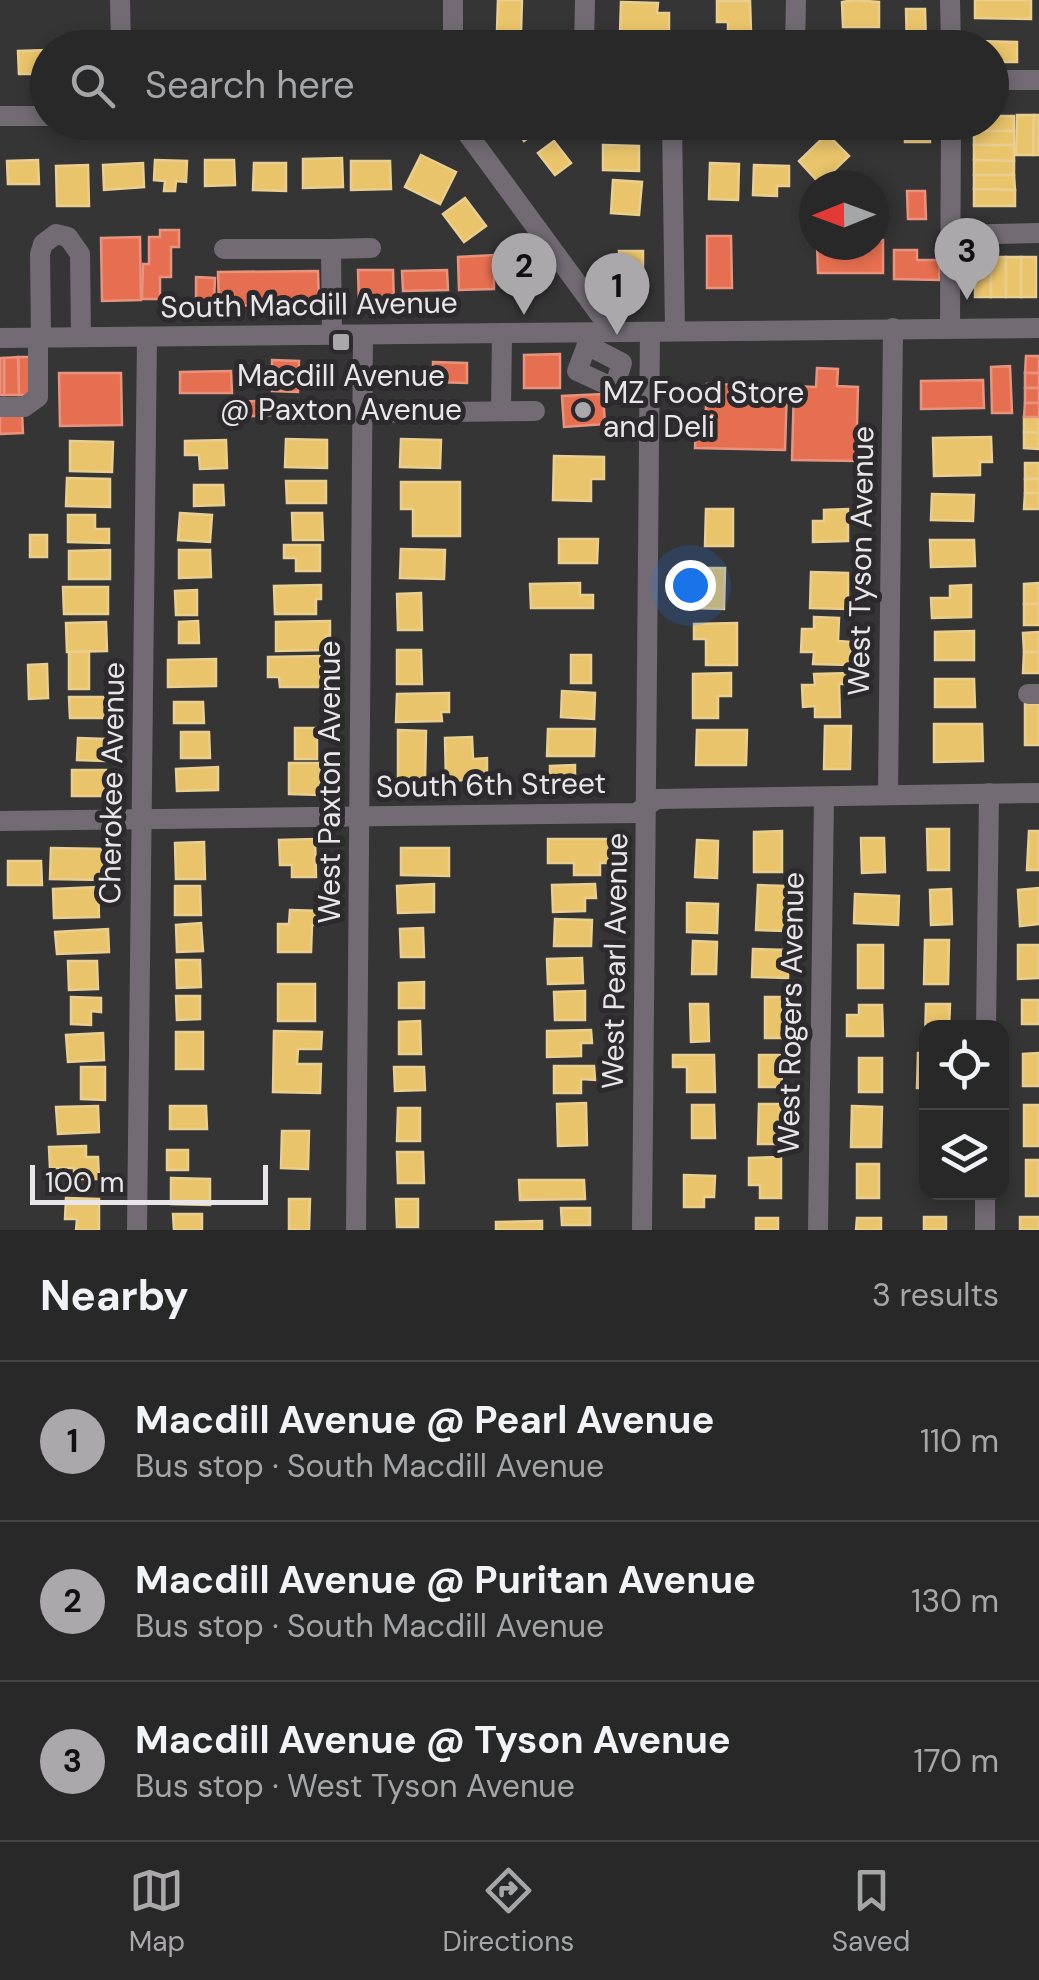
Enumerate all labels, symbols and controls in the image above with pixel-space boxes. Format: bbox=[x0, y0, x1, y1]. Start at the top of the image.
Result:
search box bbox=[30, 30, 1009, 140]
icon: search bbox=[65, 58, 120, 113]
text: Search here bbox=[145, 60, 355, 110]
north arrow bbox=[799, 170, 889, 260]
pin: 3 bbox=[934, 218, 1000, 300]
pin: 2 bbox=[492, 232, 556, 315]
pin: 1 bbox=[584, 252, 650, 335]
street label: South Macdill Avenue bbox=[160, 282, 458, 327]
marker: Macdill Avenue @ Paxton Avenue bbox=[330, 331, 352, 353]
place label: Macdill Avenue @ Paxton Avenue bbox=[220, 356, 462, 429]
place label: MZ Food Store and Deli bbox=[603, 373, 804, 446]
marker: MZ Food Store and Deli bbox=[572, 399, 594, 421]
street label: West Tyson Avenue bbox=[839, 426, 882, 696]
your location bbox=[665, 560, 716, 611]
street label: West Paxton Avenue bbox=[310, 641, 349, 923]
street label: Cherokee Avenue bbox=[90, 662, 133, 904]
street label: South 6th Street bbox=[376, 763, 606, 806]
street label: West Pearl Avenue bbox=[593, 833, 636, 1089]
street label: West Rogers Avenue bbox=[769, 872, 812, 1154]
map controls bbox=[919, 1020, 1009, 1200]
button: locate bbox=[919, 1020, 1009, 1110]
button: layers bbox=[919, 1110, 1009, 1200]
scale bar bbox=[30, 1160, 268, 1204]
text: 100 m bbox=[45, 1164, 124, 1201]
text: Nearby bbox=[40, 1268, 189, 1323]
text: 3 results bbox=[872, 1274, 999, 1316]
text: Macdill Avenue @ Pearl Avenue bbox=[135, 1395, 714, 1445]
text: 1 bbox=[67, 1420, 78, 1462]
text: 110 m bbox=[920, 1420, 999, 1462]
text: Bus stop · South Macdill Avenue bbox=[135, 1445, 604, 1487]
text: Macdill Avenue @ Puritan Avenue bbox=[135, 1555, 756, 1605]
text: 2 bbox=[63, 1580, 82, 1622]
text: 130 m bbox=[911, 1580, 999, 1622]
text: Bus stop · South Macdill Avenue bbox=[135, 1605, 604, 1647]
text: Macdill Avenue @ Tyson Avenue bbox=[135, 1715, 731, 1765]
text: 3 bbox=[63, 1740, 82, 1782]
text: 170 m bbox=[913, 1740, 999, 1782]
text: Bus stop · West Tyson Avenue bbox=[135, 1765, 575, 1807]
tab: Map bbox=[129, 1863, 185, 1960]
tab: Directions bbox=[443, 1863, 574, 1960]
tab: Saved bbox=[832, 1863, 910, 1960]

